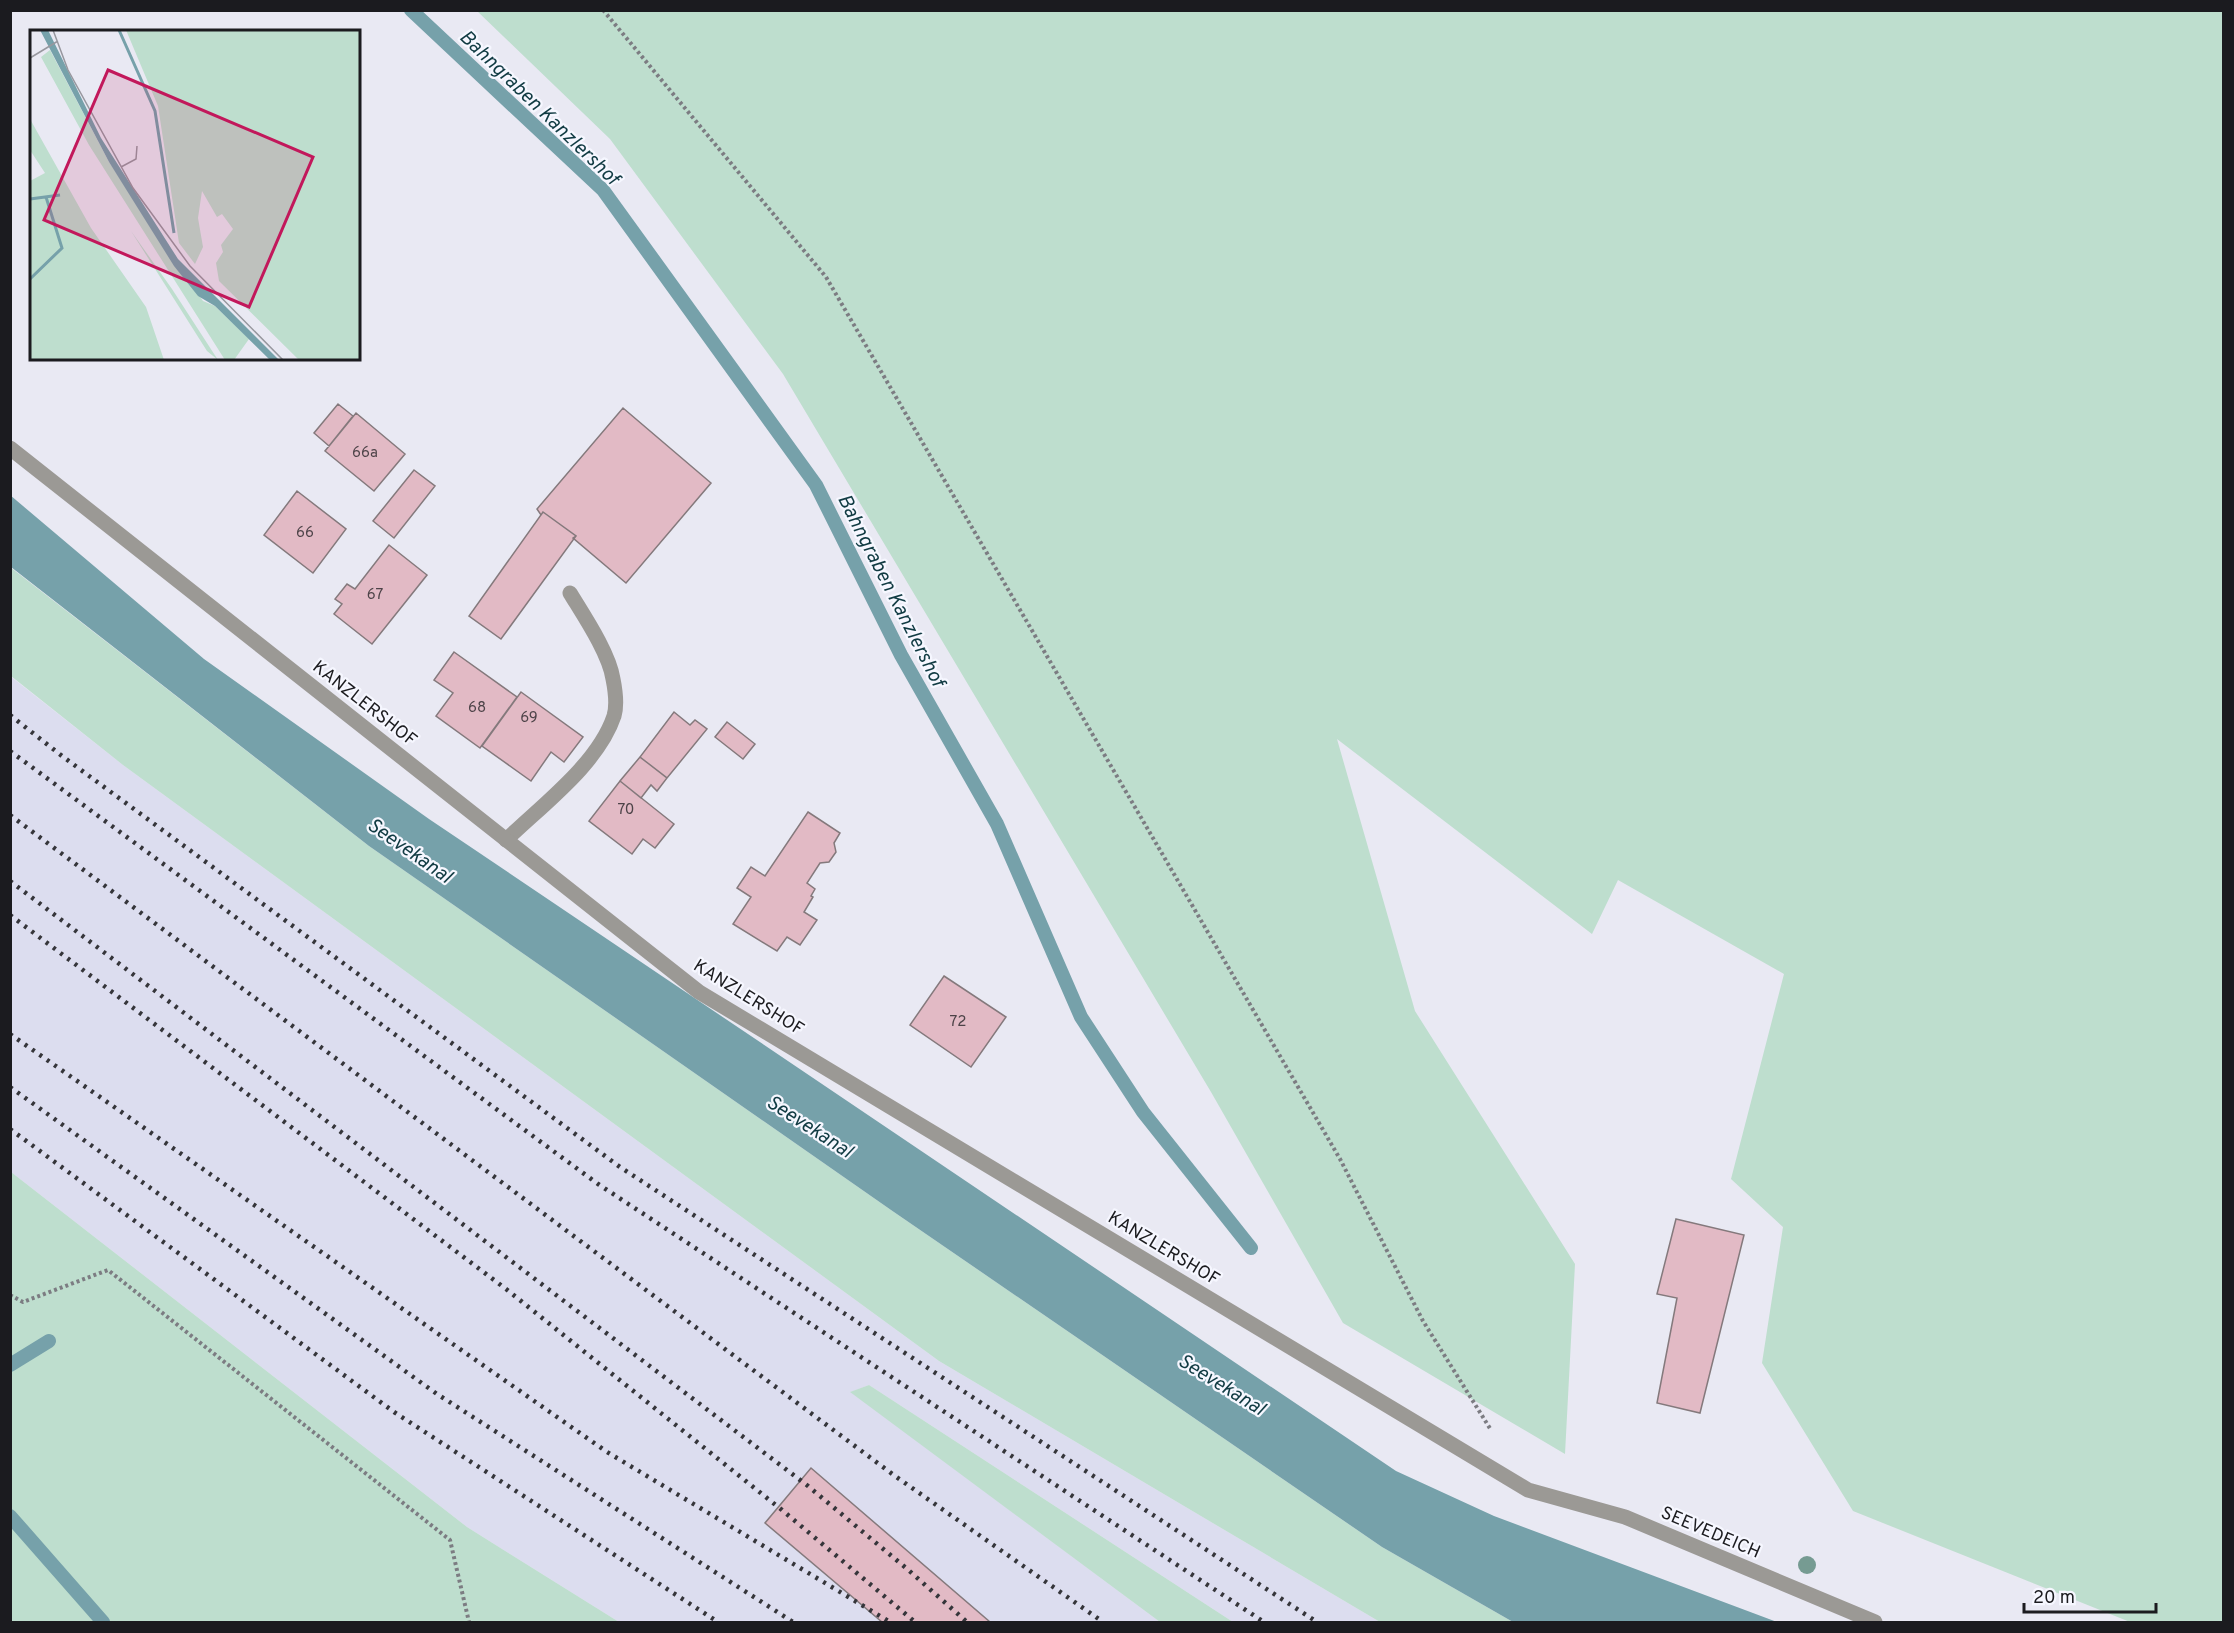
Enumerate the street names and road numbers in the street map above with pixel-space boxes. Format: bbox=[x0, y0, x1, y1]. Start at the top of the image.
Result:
street label: KANZLERSHOF bbox=[307, 656, 421, 752]
street label: KANZLERSHOF bbox=[689, 955, 808, 1042]
street label: KANZLERSHOF bbox=[1103, 1207, 1223, 1292]
street label: SEEVEDEICH bbox=[1657, 1502, 1764, 1565]

